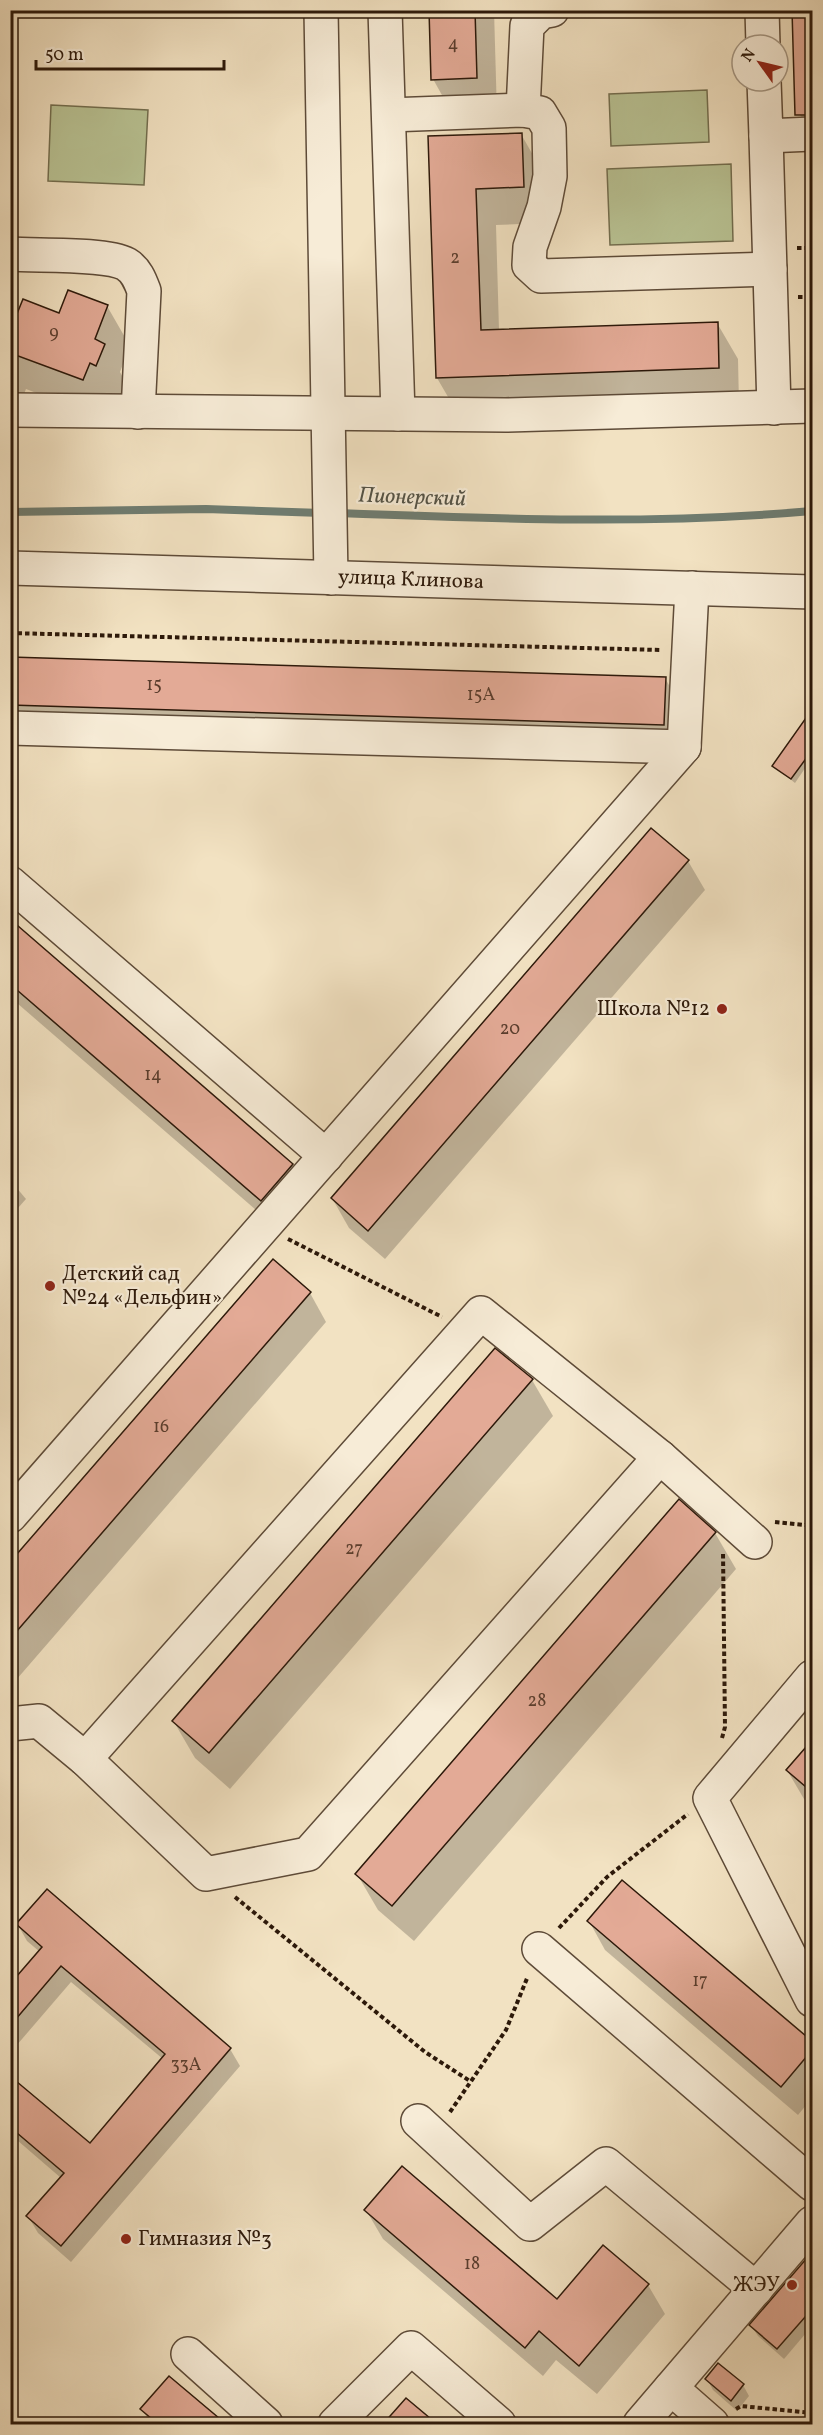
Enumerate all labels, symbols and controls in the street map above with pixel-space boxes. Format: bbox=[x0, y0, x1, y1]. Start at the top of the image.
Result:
house number: 4 bbox=[448, 32, 458, 57]
scale bar bbox=[36, 33, 224, 71]
north arrow bbox=[730, 33, 790, 93]
text: 50 m bbox=[45, 43, 84, 68]
text: N bbox=[737, 44, 762, 67]
house number: 2 bbox=[450, 246, 460, 271]
house number: 9 bbox=[49, 321, 59, 346]
water label: Пионерский bbox=[358, 481, 466, 515]
street label: улица Клинова bbox=[337, 563, 485, 597]
house number: 15 bbox=[146, 673, 162, 698]
house number: 15А bbox=[467, 683, 495, 708]
place label: Школа №12 bbox=[597, 995, 710, 1024]
marker: Школа №12 bbox=[715, 1002, 729, 1016]
house number: 20 bbox=[500, 1017, 520, 1042]
house number: 14 bbox=[144, 1063, 162, 1088]
place label: Детский сад №24 «Дельфин» bbox=[62, 1260, 222, 1313]
marker: Детский сад №24 «Дельфин» bbox=[43, 1279, 57, 1293]
house number: 16 bbox=[153, 1415, 169, 1440]
house number: 27 bbox=[345, 1537, 363, 1562]
house number: 28 bbox=[528, 1689, 546, 1714]
house number: 17 bbox=[692, 1969, 708, 1994]
house number: 33А bbox=[170, 2053, 202, 2078]
place label: Гимназия №3 bbox=[138, 2225, 272, 2254]
marker: Гимназия №3 bbox=[119, 2232, 133, 2246]
house number: 18 bbox=[464, 2252, 480, 2277]
place label: ЖЭУ bbox=[733, 2271, 780, 2300]
marker: ЖЭУ bbox=[785, 2278, 799, 2292]

